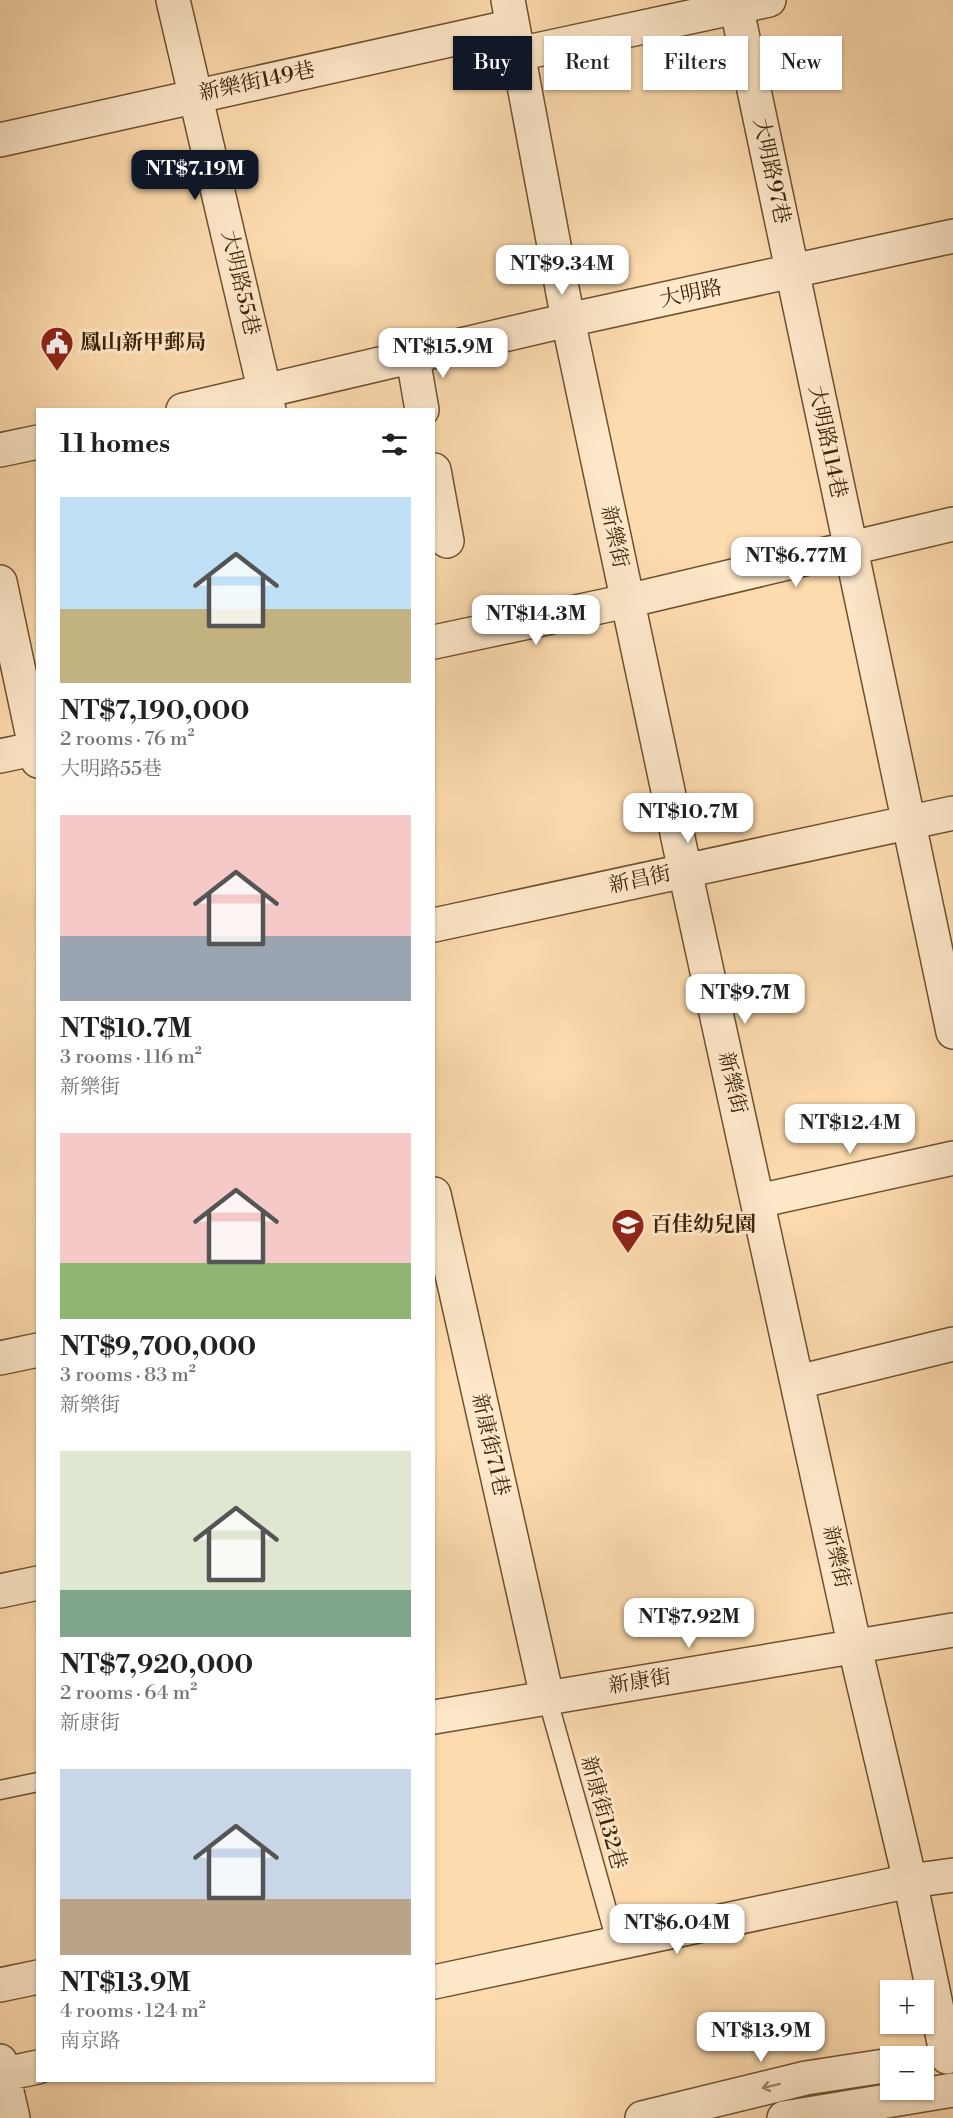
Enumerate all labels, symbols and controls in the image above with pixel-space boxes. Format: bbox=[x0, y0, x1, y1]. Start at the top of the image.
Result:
chip: Buy bbox=[453, 36, 532, 90]
chip: Rent bbox=[544, 36, 631, 90]
chip: Filters bbox=[643, 36, 748, 90]
chip: New bbox=[760, 36, 842, 90]
street label: 新樂街149巷 bbox=[197, 57, 317, 107]
street label: 大明路97巷 bbox=[747, 116, 795, 226]
pin: NT$7.19M bbox=[133, 150, 257, 201]
text: NT$7.19M bbox=[145, 157, 245, 182]
street label: 大明路55巷 bbox=[215, 228, 265, 338]
pin: NT$9.34M bbox=[500, 245, 624, 296]
text: NT$9.34M bbox=[510, 252, 614, 277]
street label: 大明路 bbox=[657, 275, 725, 313]
public building icon: 鳳山新甲郵局 bbox=[39, 325, 75, 372]
pin: NT$15.9M bbox=[381, 328, 505, 379]
place label: 鳳山新甲郵局 bbox=[80, 330, 206, 356]
text: NT$15.9M bbox=[393, 335, 493, 360]
street label: 大明路114巷 bbox=[802, 383, 852, 501]
text: 11 homes bbox=[60, 428, 170, 460]
icon: filters bbox=[378, 428, 411, 461]
street label: 新樂街 bbox=[595, 503, 633, 571]
icon: home bbox=[182, 536, 290, 644]
pin: NT$6.77M bbox=[734, 537, 858, 588]
text: NT$6.77M bbox=[745, 544, 847, 569]
pin: NT$14.3M bbox=[474, 595, 598, 646]
text: NT$14.3M bbox=[486, 602, 586, 627]
text: NT$7,190,000 bbox=[60, 695, 249, 727]
text: 2 rooms · 76 m² bbox=[60, 727, 194, 752]
text: 大明路55巷 bbox=[60, 757, 162, 782]
pin: NT$10.7M bbox=[626, 793, 750, 844]
text: NT$10.7M bbox=[637, 800, 739, 825]
icon: home bbox=[182, 854, 290, 962]
street label: 新昌街 bbox=[606, 861, 674, 899]
pin: NT$9.7M bbox=[690, 974, 800, 1025]
text: NT$9.7M bbox=[700, 981, 790, 1006]
text: NT$10.7M bbox=[60, 1013, 192, 1045]
text: 3 rooms · 116 m² bbox=[60, 1045, 202, 1070]
street label: 新樂街 bbox=[712, 1049, 752, 1117]
text: 新樂街 bbox=[60, 1075, 120, 1100]
pin: NT$12.4M bbox=[788, 1104, 912, 1155]
text: NT$12.4M bbox=[799, 1111, 901, 1136]
icon: home bbox=[182, 1172, 290, 1280]
school or university icon: 百佳幼兒園 bbox=[610, 1207, 646, 1254]
place label: 百佳幼兒園 bbox=[651, 1212, 756, 1238]
text: NT$9,700,000 bbox=[60, 1331, 256, 1363]
text: 3 rooms · 83 m² bbox=[60, 1363, 196, 1388]
street label: 新康街71巷 bbox=[466, 1391, 514, 1499]
text: 新樂街 bbox=[60, 1393, 120, 1418]
icon: home bbox=[182, 1490, 290, 1598]
street label: 新樂街 bbox=[817, 1523, 855, 1591]
pin: NT$7.92M bbox=[627, 1598, 751, 1649]
text: NT$7.92M bbox=[638, 1605, 740, 1630]
text: NT$7,920,000 bbox=[60, 1649, 253, 1681]
street label: 新康街 bbox=[607, 1664, 673, 1700]
text: 2 rooms · 64 m² bbox=[60, 1681, 197, 1706]
text: 新康街 bbox=[60, 1711, 120, 1736]
street label: 新康街132巷 bbox=[574, 1753, 632, 1873]
icon: home bbox=[182, 1808, 290, 1916]
pin: NT$6.04M bbox=[615, 1904, 739, 1955]
text: NT$6.04M bbox=[624, 1911, 730, 1936]
text: NT$13.9M bbox=[60, 1967, 191, 1999]
map controls bbox=[880, 1980, 934, 2100]
button: + bbox=[880, 1980, 934, 2034]
text: 4 rooms · 124 m² bbox=[60, 1999, 206, 2024]
pin: NT$13.9M bbox=[699, 2012, 823, 2063]
text: NT$13.9M bbox=[711, 2019, 811, 2044]
text: 南京路 bbox=[60, 2029, 120, 2054]
button: − bbox=[880, 2046, 934, 2100]
one-way arrow bbox=[762, 2081, 781, 2093]

